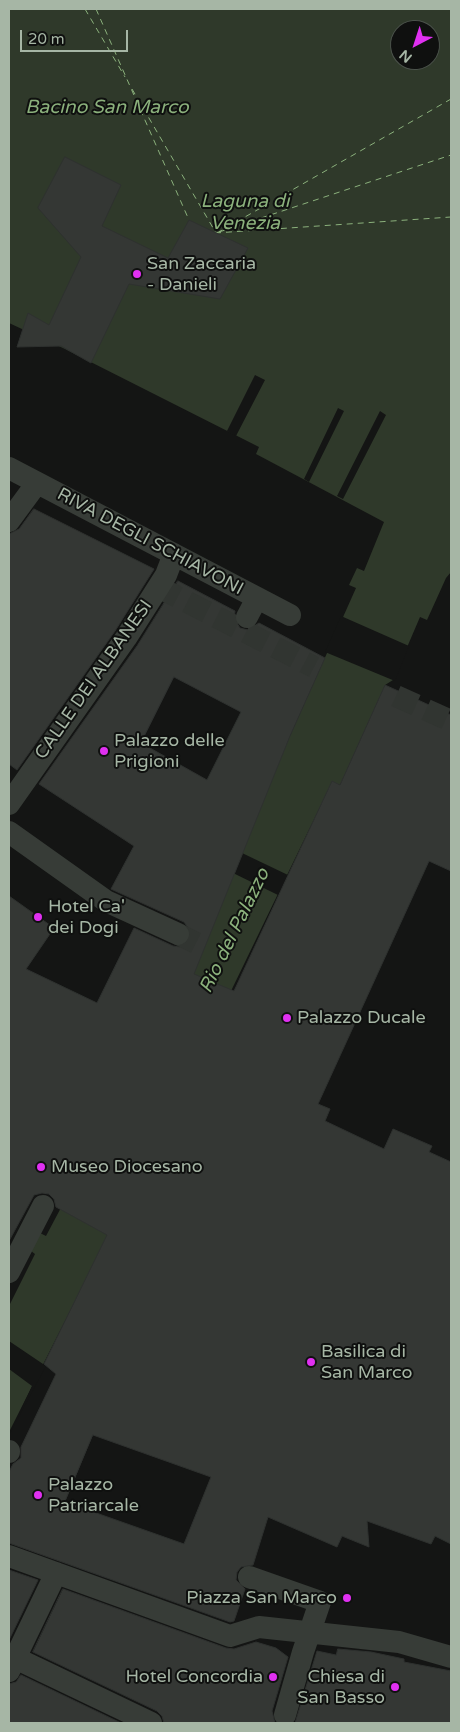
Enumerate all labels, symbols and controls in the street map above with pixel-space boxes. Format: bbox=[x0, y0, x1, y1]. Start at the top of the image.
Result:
scale bar bbox=[22, 20, 130, 52]
north arrow bbox=[390, 20, 440, 70]
text: 20 m bbox=[28, 30, 65, 48]
text: N bbox=[396, 46, 415, 66]
water label: Bacino San Marco bbox=[25, 97, 189, 119]
water label: Laguna di Venezia bbox=[200, 191, 290, 235]
place label: San Zaccaria - Danieli bbox=[147, 253, 256, 296]
marker: San Zaccaria - Danieli bbox=[131, 268, 143, 280]
street label: RIVA DEGLI SCHIAVONI bbox=[53, 484, 247, 600]
street label: CALLE DEI ALBANESI bbox=[31, 596, 157, 764]
place label: Palazzo delle Prigioni bbox=[114, 730, 225, 772]
marker: Palazzo delle Prigioni bbox=[98, 745, 110, 757]
water label: Rio del Palazzo bbox=[195, 865, 275, 997]
place label: Hotel Ca' dei Dogi bbox=[48, 896, 125, 939]
marker: Hotel Ca' dei Dogi bbox=[32, 911, 44, 923]
place label: Palazzo Ducale bbox=[297, 1007, 426, 1029]
marker: Palazzo Ducale bbox=[281, 1012, 293, 1024]
place label: Museo Diocesano bbox=[51, 1156, 203, 1178]
marker: Museo Diocesano bbox=[35, 1161, 47, 1173]
place label: Basilica di San Marco bbox=[321, 1341, 412, 1384]
marker: Basilica di San Marco bbox=[305, 1356, 317, 1368]
place label: Palazzo Patriarcale bbox=[48, 1474, 139, 1516]
marker: Palazzo Patriarcale bbox=[32, 1489, 44, 1501]
place label: Piazza San Marco bbox=[186, 1587, 337, 1609]
marker: Piazza San Marco bbox=[341, 1592, 353, 1604]
place label: Hotel Concordia bbox=[126, 1666, 263, 1688]
place label: Chiesa di San Basso bbox=[297, 1666, 385, 1708]
marker: Hotel Concordia bbox=[267, 1671, 279, 1683]
marker: Chiesa di San Basso bbox=[389, 1681, 401, 1693]

